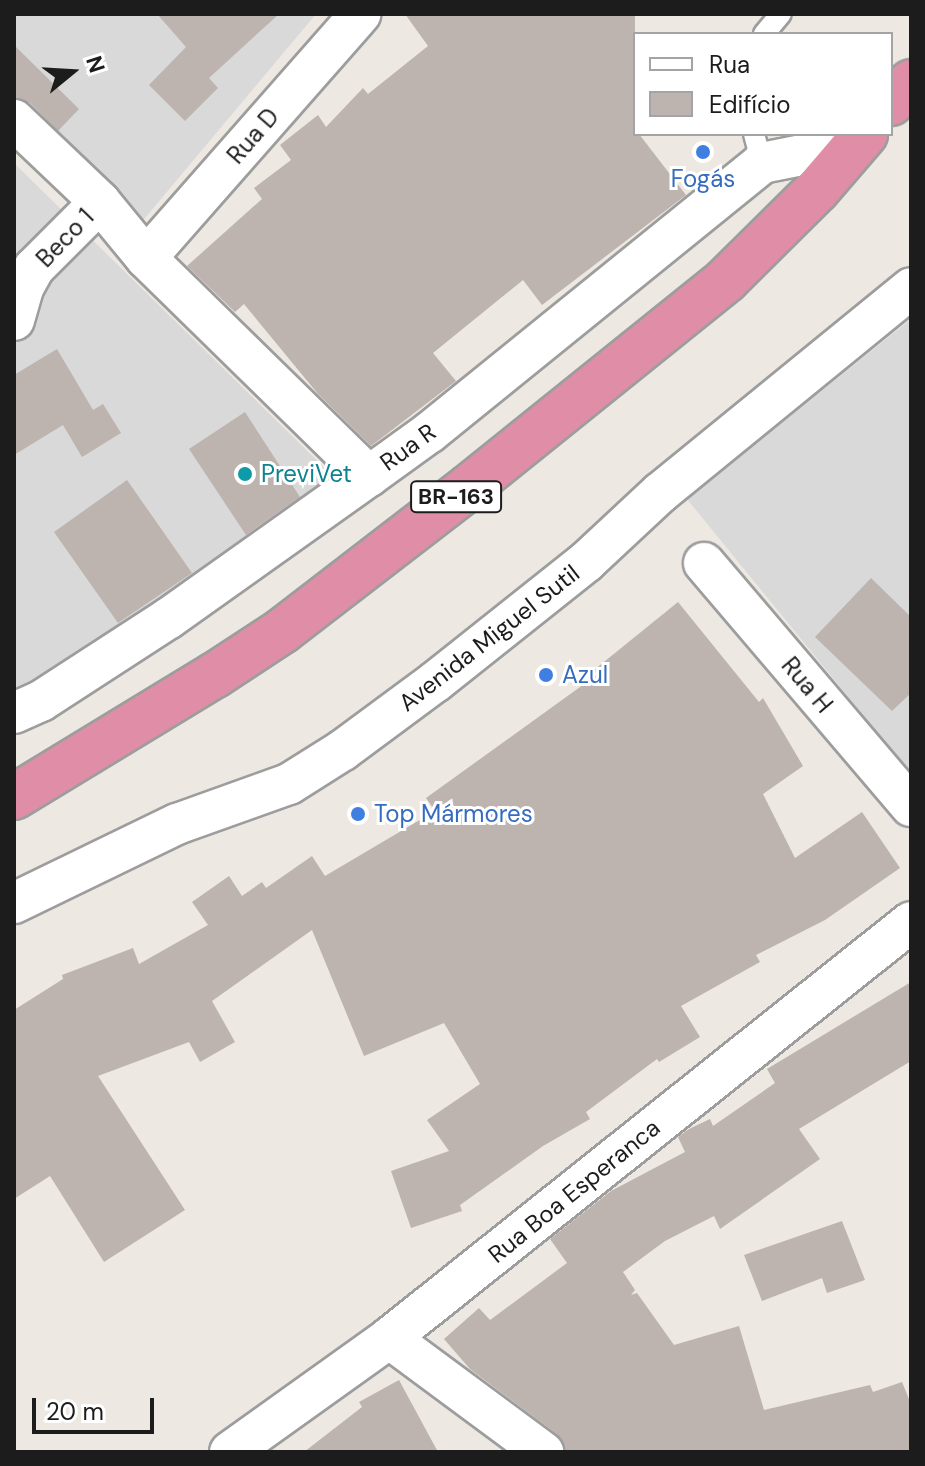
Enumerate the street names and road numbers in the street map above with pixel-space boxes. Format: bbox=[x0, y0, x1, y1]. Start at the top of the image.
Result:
street label: Rua D bbox=[221, 102, 285, 170]
street label: Beco 1 bbox=[30, 203, 100, 273]
street label: Rua R bbox=[375, 417, 441, 477]
road number: BR-163 bbox=[410, 479, 502, 515]
street label: Avenida Miguel Sutil bbox=[393, 559, 585, 717]
street label: Rua H bbox=[775, 651, 839, 719]
street label: Rua Boa Esperanca bbox=[482, 1113, 666, 1269]

